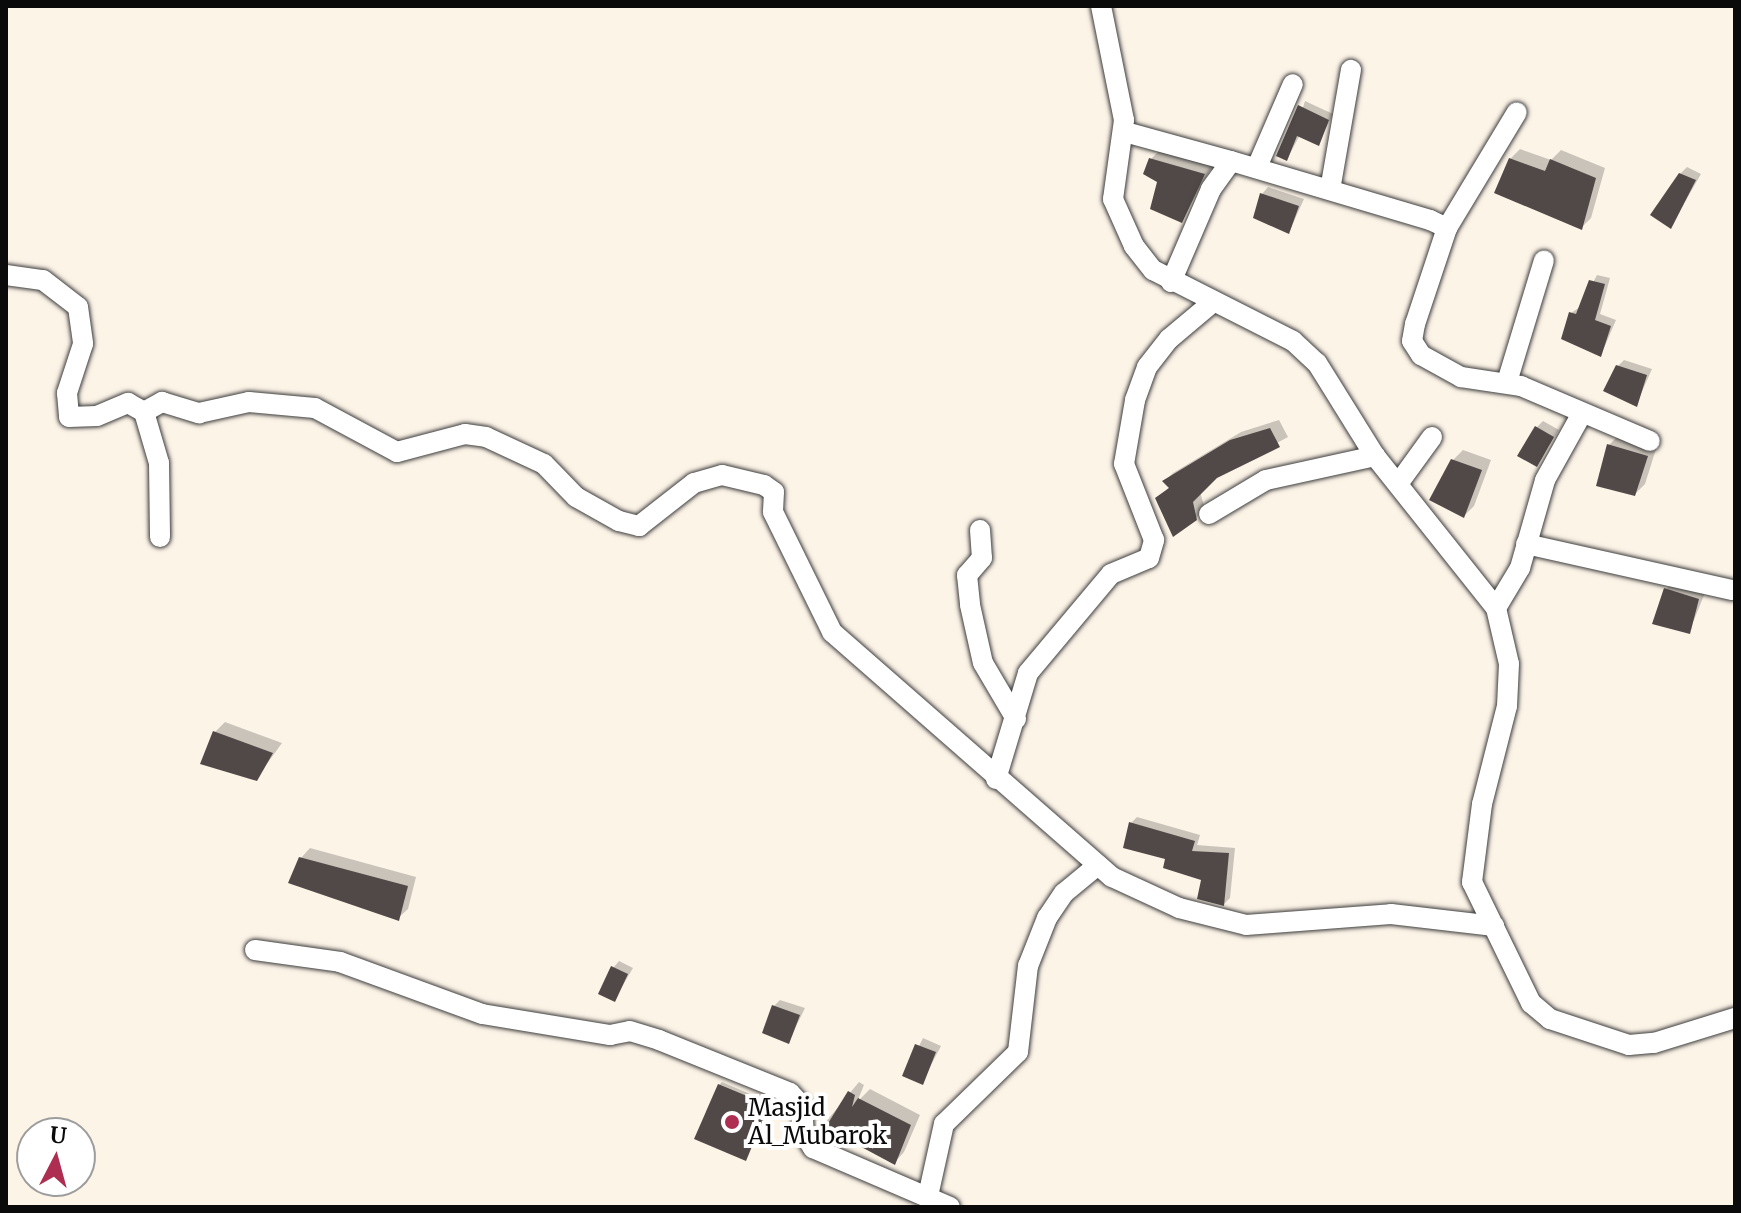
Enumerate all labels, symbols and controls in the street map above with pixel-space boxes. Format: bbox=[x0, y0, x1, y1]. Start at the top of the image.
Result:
place label: Masjid Al_Mubarok bbox=[748, 1094, 887, 1150]
marker: Masjid Al_Mubarok bbox=[723, 1113, 741, 1131]
north arrow bbox=[16, 1117, 96, 1197]
text: U bbox=[49, 1120, 68, 1150]

